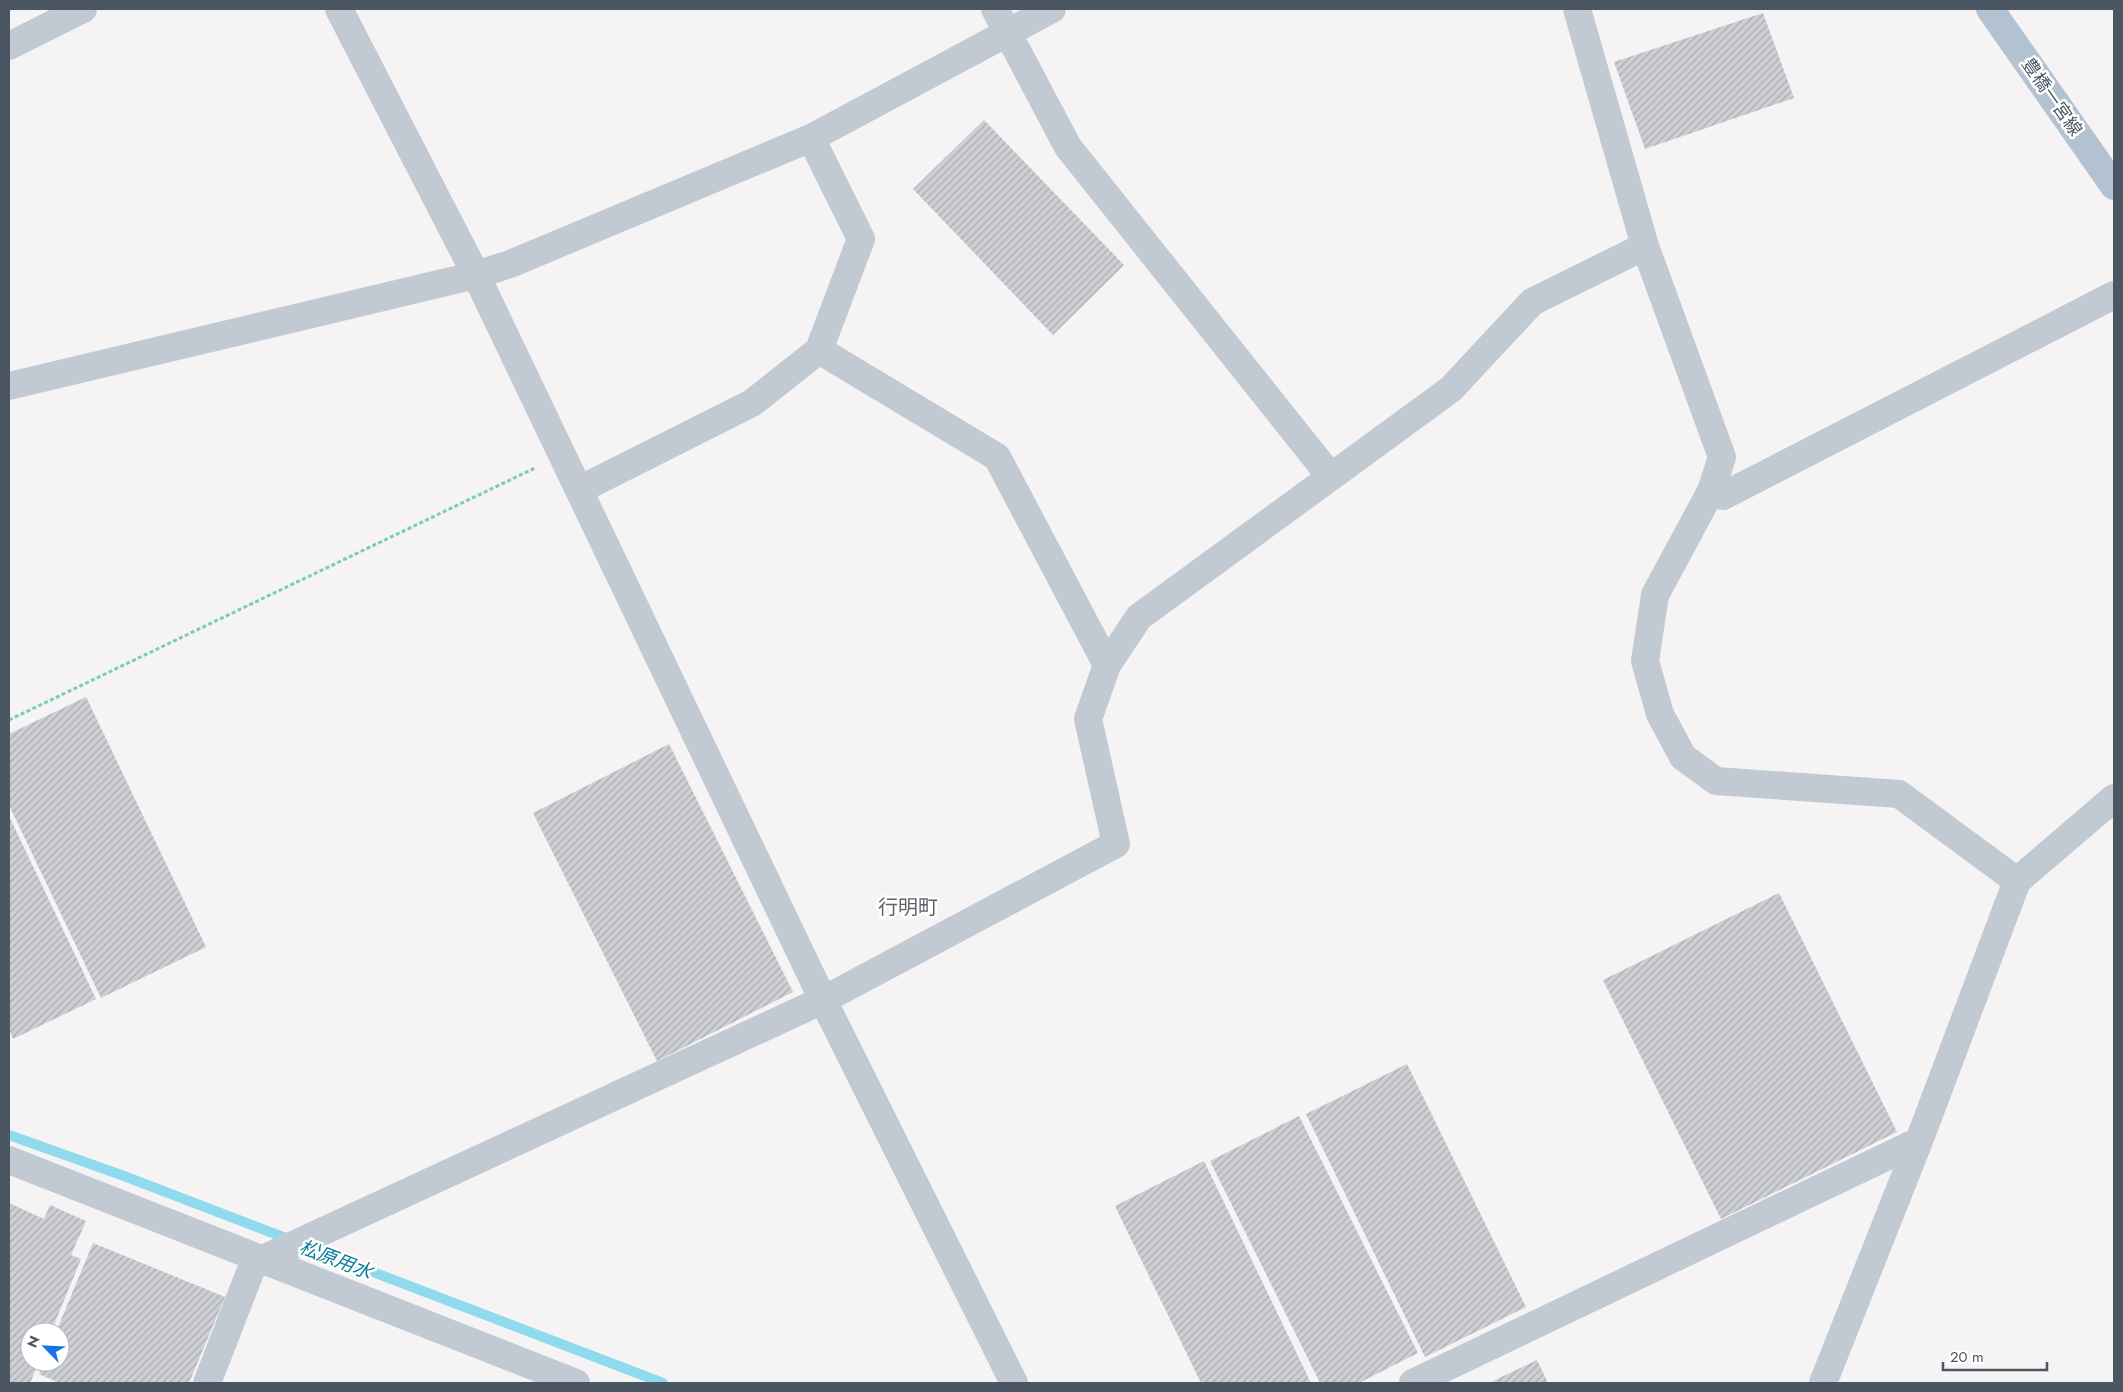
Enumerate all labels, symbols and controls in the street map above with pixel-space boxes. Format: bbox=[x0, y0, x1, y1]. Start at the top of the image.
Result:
street label: 豊橋一宮線 bbox=[2016, 53, 2088, 141]
district label: 行明町 bbox=[878, 893, 938, 922]
water label: 松原用水 bbox=[295, 1233, 378, 1286]
north arrow bbox=[20, 1322, 70, 1372]
text: N bbox=[22, 1333, 45, 1351]
scale bar bbox=[1943, 1340, 2047, 1372]
text: 20 m bbox=[1950, 1346, 1984, 1368]

